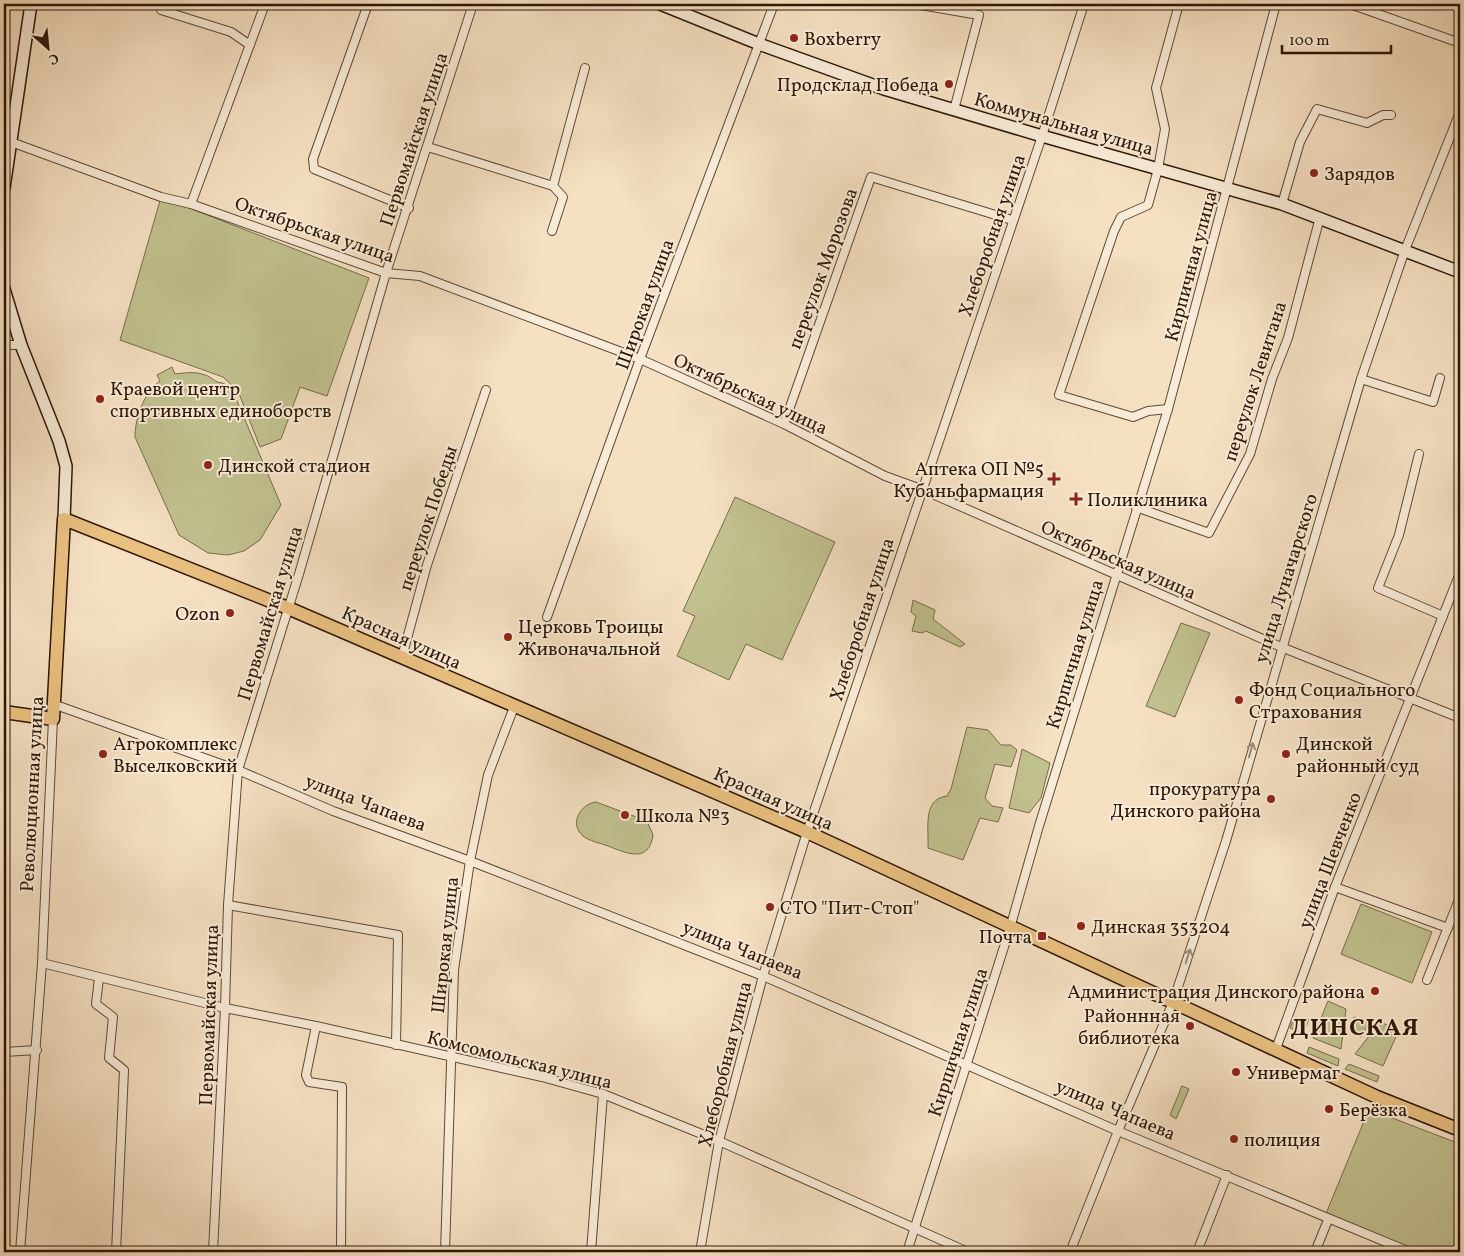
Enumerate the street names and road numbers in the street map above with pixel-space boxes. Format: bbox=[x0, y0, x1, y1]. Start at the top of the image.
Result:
street label: Первомайская улица bbox=[374, 49, 455, 230]
street label: Коммунальная улица bbox=[971, 87, 1156, 163]
street label: Хлеборобная улица bbox=[953, 151, 1033, 320]
street label: переулок Морозова bbox=[783, 184, 865, 353]
street label: Кирпичная улица bbox=[1159, 188, 1225, 345]
street label: Октябрьская улица bbox=[231, 191, 398, 270]
street label: Широкая улица bbox=[610, 236, 682, 374]
street label: переулок Левитана bbox=[1218, 298, 1294, 465]
street label: Октябрьская улица bbox=[669, 348, 832, 442]
street label: переулок Победы bbox=[393, 443, 465, 595]
street label: улица Луначарского bbox=[1249, 491, 1325, 667]
street label: Октябрьская улица bbox=[1036, 515, 1200, 607]
street label: Первомайская улица bbox=[232, 523, 310, 704]
street label: Хлеборобная улица bbox=[824, 535, 902, 705]
street label: Кирпичная улица bbox=[1041, 577, 1111, 733]
street label: Красная улица bbox=[337, 601, 465, 677]
street label: Революционная улица bbox=[15, 695, 51, 893]
street label: Красная улица bbox=[709, 762, 837, 838]
street label: улица Чапаева bbox=[301, 769, 430, 839]
street label: улица Шевченко bbox=[1293, 789, 1369, 933]
street label: Широкая улица bbox=[426, 876, 466, 1015]
street label: улица Чапаева bbox=[678, 915, 806, 987]
street label: Первомайская улица bbox=[194, 924, 226, 1106]
street label: Кирпичная улица bbox=[923, 965, 995, 1120]
street label: Хлеборобная улица bbox=[693, 979, 759, 1150]
street label: Комсомольская улица bbox=[424, 1025, 615, 1097]
street label: улица Чапаева bbox=[1051, 1074, 1179, 1148]

